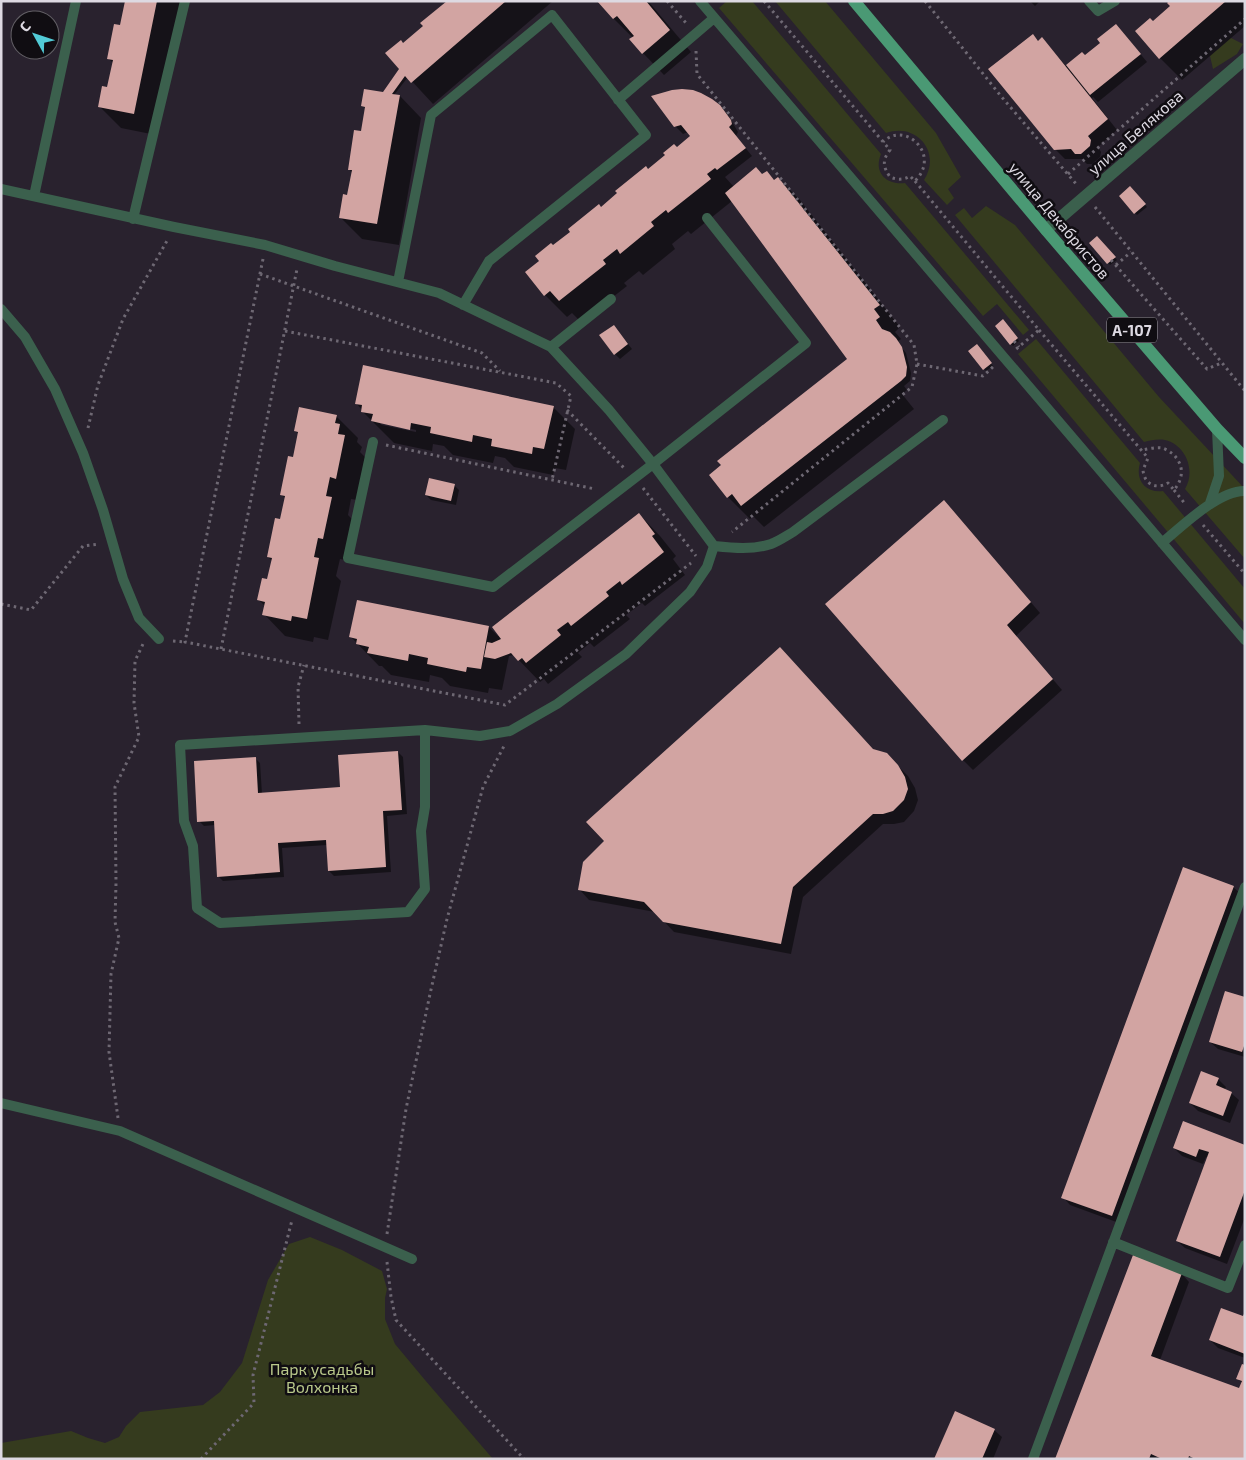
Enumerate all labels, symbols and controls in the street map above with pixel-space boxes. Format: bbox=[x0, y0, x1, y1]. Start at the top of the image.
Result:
north arrow bbox=[10, 10, 60, 60]
text: С bbox=[16, 18, 34, 35]
street label: улица Белякова bbox=[1084, 86, 1187, 179]
street label: улица Декабристов bbox=[1005, 158, 1114, 283]
road number: А-107 bbox=[1107, 318, 1157, 342]
park label: Парк усадьбы Волхонка bbox=[270, 1359, 374, 1396]

